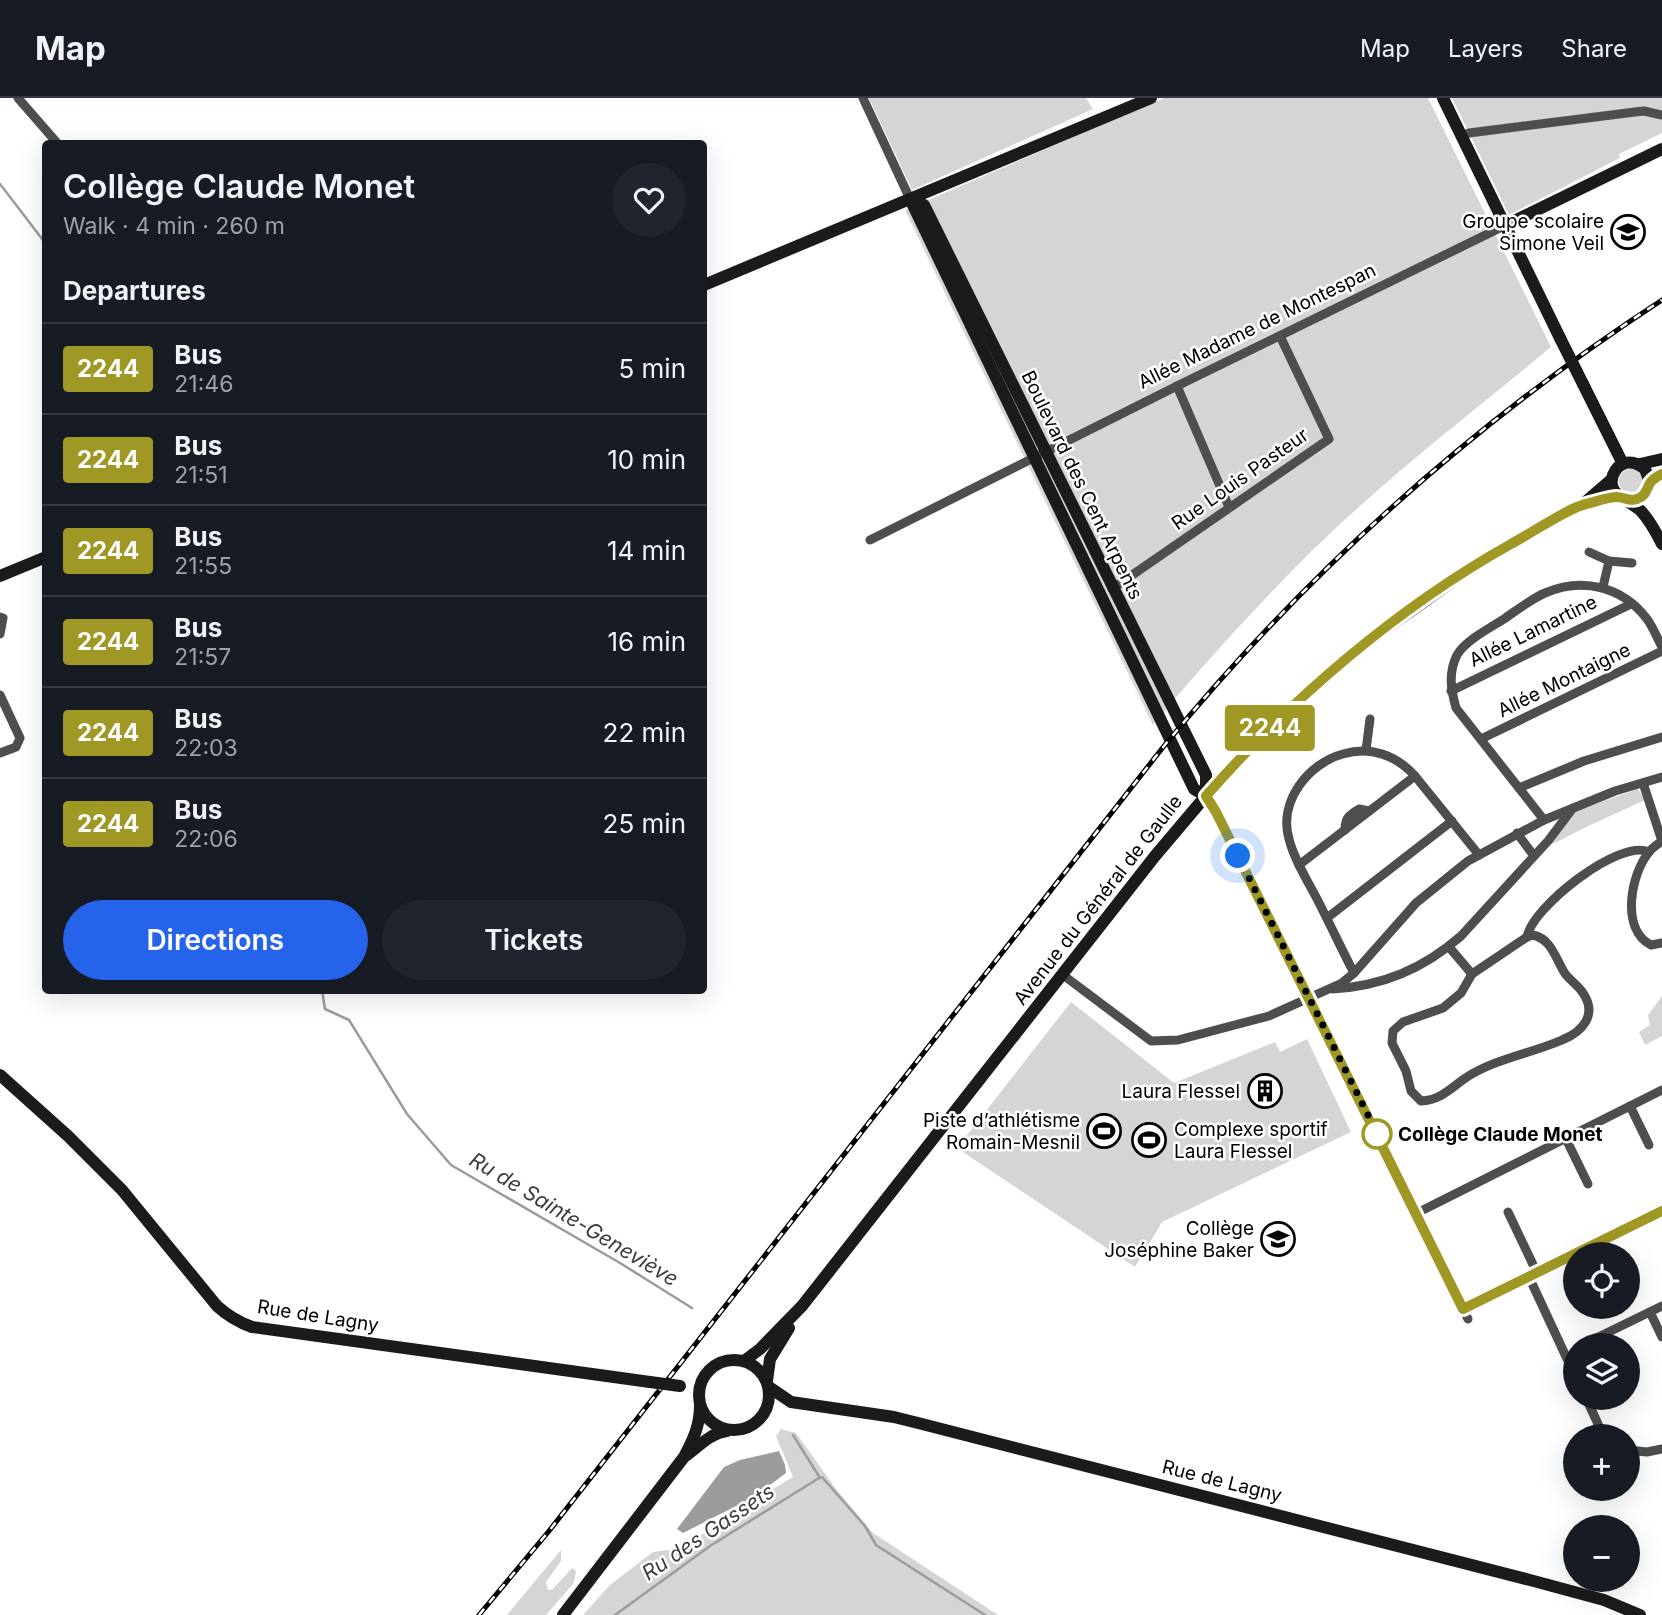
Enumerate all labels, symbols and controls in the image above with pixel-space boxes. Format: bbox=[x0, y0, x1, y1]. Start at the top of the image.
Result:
text: Map bbox=[35, 28, 106, 68]
text: Map bbox=[1360, 34, 1410, 63]
text: Layers bbox=[1448, 34, 1523, 63]
text: Share bbox=[1561, 34, 1627, 63]
button: heart bbox=[612, 163, 686, 237]
text: Collège Claude Monet bbox=[63, 166, 415, 206]
place label: Groupe scolaire Simone Veil bbox=[1462, 210, 1604, 255]
text: Walk · 4 min · 260 m bbox=[63, 212, 285, 240]
school or university icon: Groupe scolaire Simone Veil bbox=[1609, 213, 1647, 251]
street label: Allée Madame de Montespan bbox=[1134, 258, 1380, 394]
text: Departures bbox=[63, 275, 206, 306]
text: Bus bbox=[174, 339, 222, 370]
text: 5 min bbox=[618, 353, 686, 384]
text: 2244 bbox=[77, 354, 139, 383]
street label: Boulevard des Cent Arpents bbox=[1016, 367, 1148, 603]
text: 21:46 bbox=[174, 370, 233, 398]
street label: Rue Louis Pasteur bbox=[1167, 423, 1313, 535]
text: Bus bbox=[174, 430, 222, 461]
text: 10 min bbox=[607, 444, 686, 475]
text: 2244 bbox=[77, 445, 139, 474]
text: 21:51 bbox=[174, 461, 228, 489]
text: Bus bbox=[174, 521, 222, 552]
text: 14 min bbox=[607, 535, 686, 566]
text: 2244 bbox=[77, 536, 139, 565]
text: 21:55 bbox=[174, 552, 232, 580]
street label: Allée Lamartine bbox=[1465, 590, 1601, 672]
text: Bus bbox=[174, 612, 222, 643]
text: 16 min bbox=[608, 626, 686, 657]
text: 2244 bbox=[77, 627, 139, 656]
street label: Allée Montaigne bbox=[1494, 638, 1634, 722]
text: 21:57 bbox=[174, 643, 231, 671]
text: Bus bbox=[174, 703, 222, 734]
line badge: 2244 bbox=[1221, 705, 1319, 751]
text: 2244 bbox=[1239, 713, 1301, 742]
text: 22 min bbox=[603, 717, 686, 748]
text: 2244 bbox=[77, 718, 139, 747]
text: 22:03 bbox=[174, 734, 238, 762]
street label: Avenue du Général de Gaulle bbox=[1009, 790, 1187, 1010]
text: Bus bbox=[174, 794, 222, 825]
text: 25 min bbox=[603, 808, 686, 839]
text: 2244 bbox=[77, 809, 139, 838]
text: 22:06 bbox=[174, 825, 238, 853]
your location bbox=[1220, 838, 1255, 873]
button: Directions bbox=[63, 900, 368, 980]
button: Tickets bbox=[382, 900, 686, 980]
building icon: Laura Flessel bbox=[1246, 1072, 1284, 1110]
place label: Laura Flessel bbox=[1122, 1080, 1240, 1103]
place label: Piste d’athlétisme Romain-Mesnil bbox=[923, 1109, 1080, 1154]
sports icon: Piste d’athlétisme Romain-Mesnil bbox=[1085, 1112, 1123, 1150]
place label: Complexe sportif Laura Flessel bbox=[1174, 1118, 1328, 1163]
marker: Collège Claude Monet bbox=[1362, 1119, 1392, 1149]
sports icon: Complexe sportif Laura Flessel bbox=[1130, 1121, 1168, 1159]
place label: Collège Claude Monet bbox=[1398, 1123, 1603, 1146]
water label: Ru de Sainte-Geneviève bbox=[465, 1147, 683, 1291]
place label: Collège Joséphine Baker bbox=[1104, 1217, 1254, 1262]
school or university icon: Collège Joséphine Baker bbox=[1259, 1220, 1297, 1258]
map controls bbox=[1563, 1242, 1640, 1592]
button: locate bbox=[1563, 1242, 1640, 1319]
street label: Rue de Lagny bbox=[256, 1295, 381, 1337]
button: layers bbox=[1563, 1333, 1640, 1410]
button: + bbox=[1563, 1424, 1640, 1501]
street label: Rue de Lagny bbox=[1160, 1455, 1285, 1507]
water label: Ru des Gassets bbox=[637, 1478, 779, 1586]
button: − bbox=[1563, 1515, 1640, 1592]

